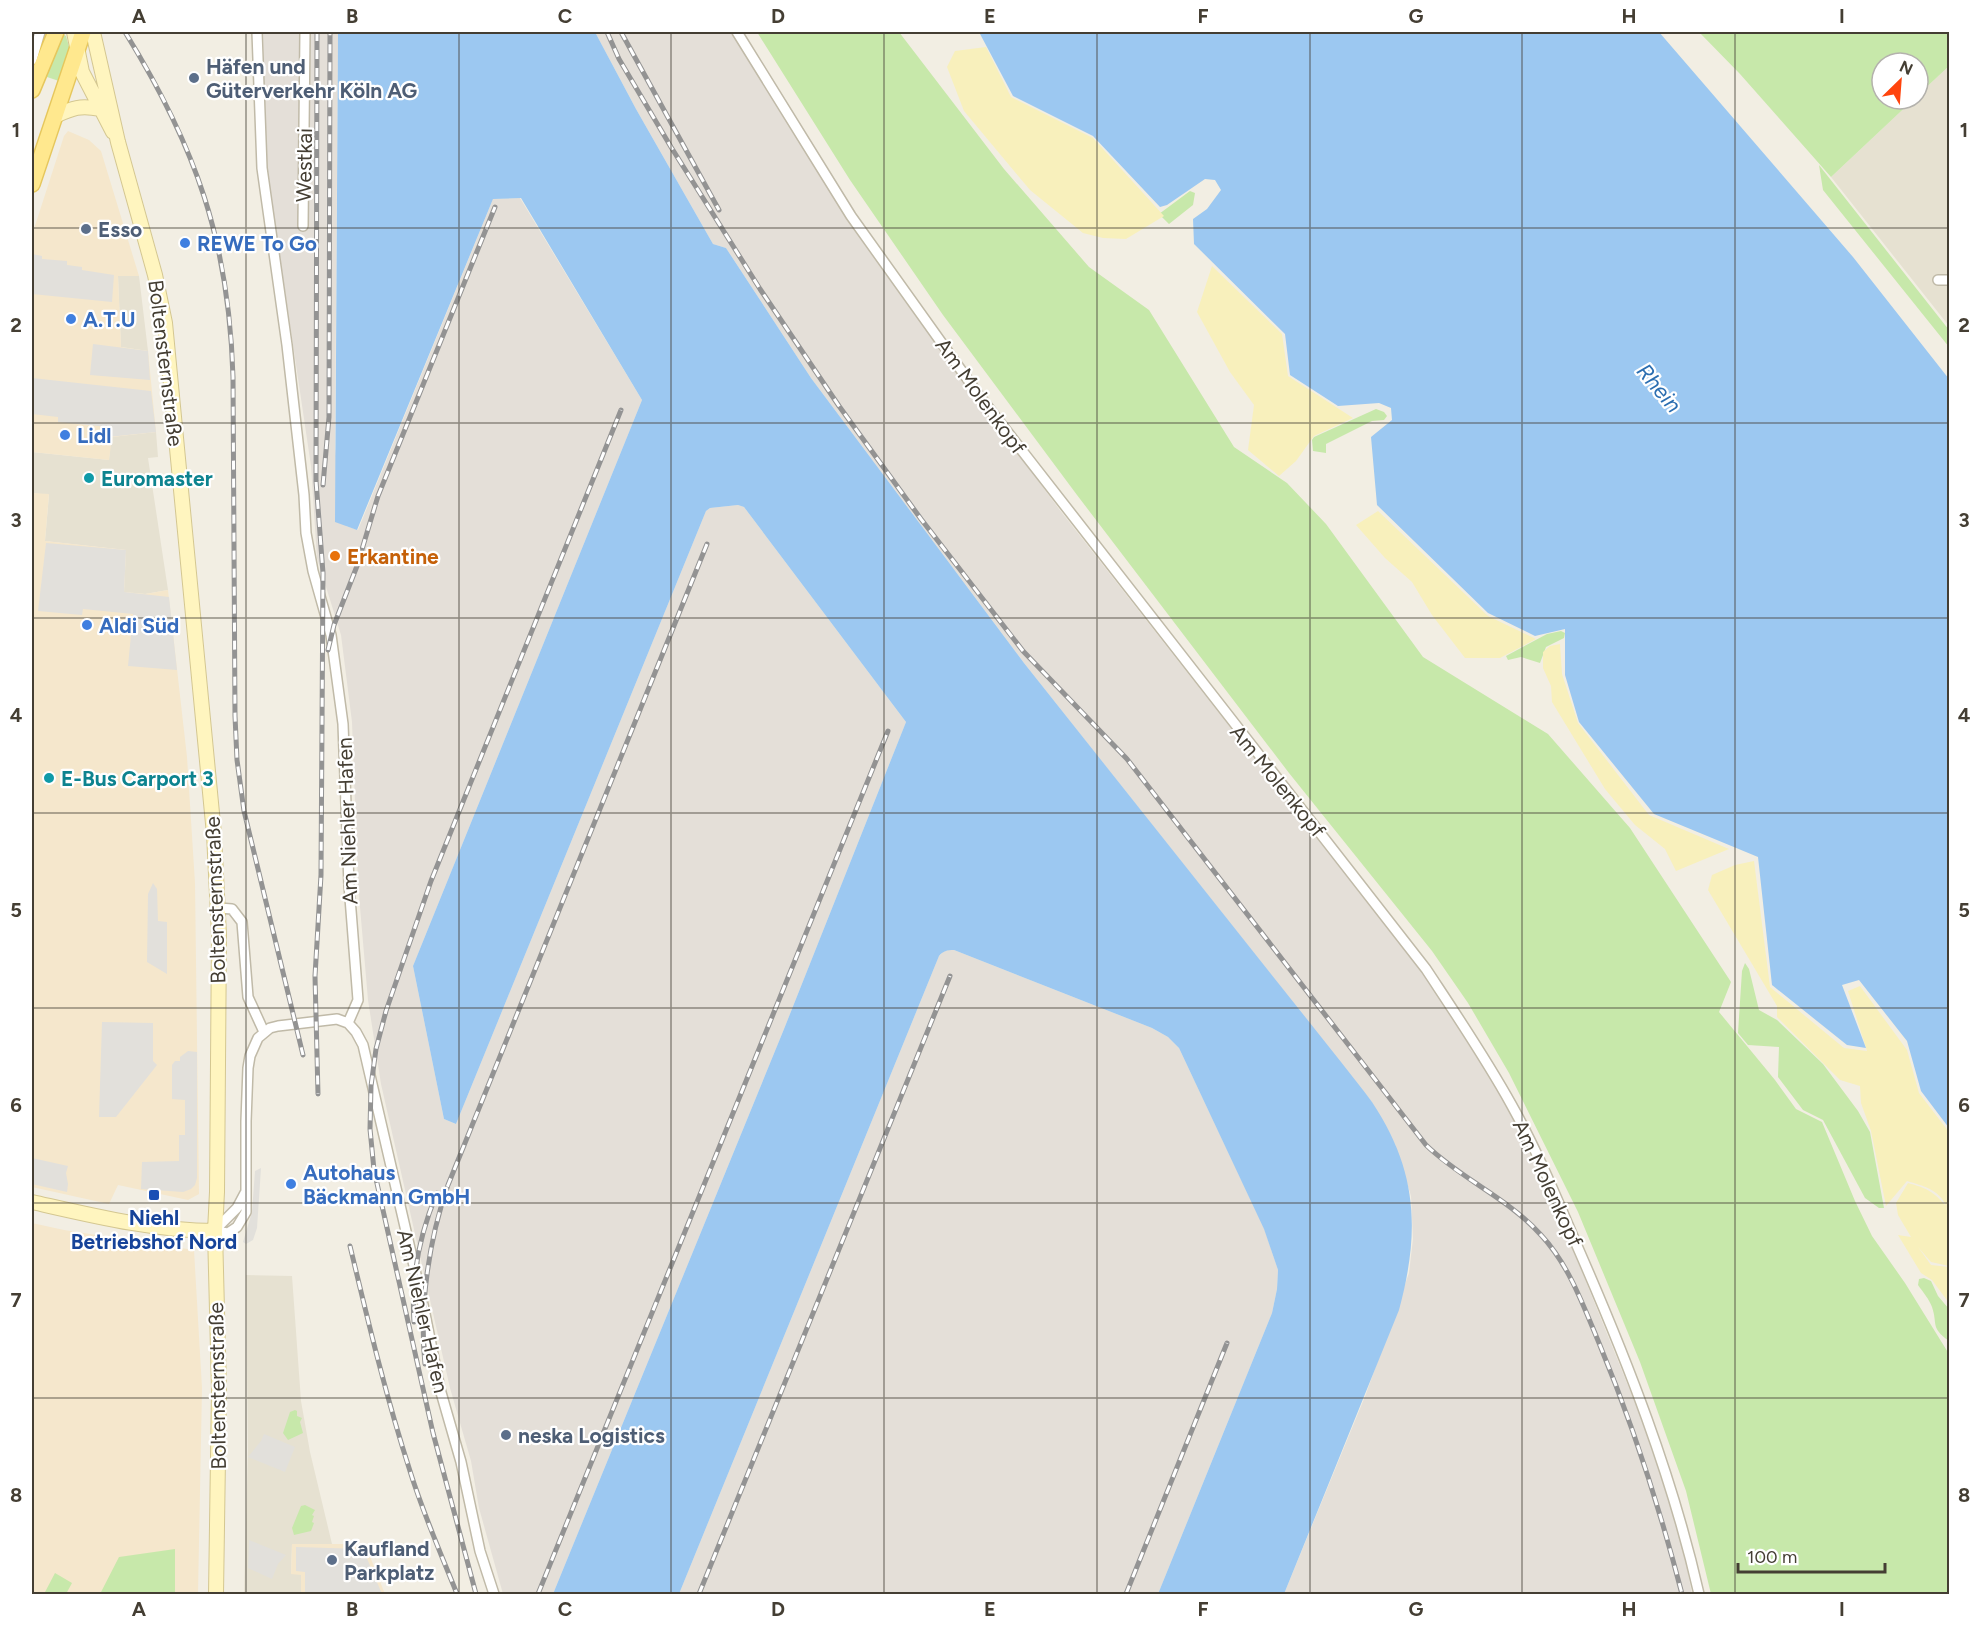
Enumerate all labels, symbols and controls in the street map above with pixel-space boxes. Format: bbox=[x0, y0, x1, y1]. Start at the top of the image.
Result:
text: A bbox=[132, 4, 147, 28]
text: B bbox=[346, 4, 358, 28]
text: C bbox=[558, 4, 572, 28]
text: D bbox=[771, 4, 785, 28]
text: E bbox=[984, 4, 996, 28]
text: F bbox=[1197, 4, 1209, 28]
text: G bbox=[1409, 4, 1424, 28]
text: H bbox=[1622, 4, 1637, 28]
text: I bbox=[1839, 4, 1845, 28]
north arrow bbox=[1870, 51, 1930, 111]
place label: Häfen und Güterverkehr Köln AG bbox=[206, 54, 417, 103]
text: N bbox=[1897, 57, 1916, 79]
marker: Häfen und Güterverkehr Köln AG bbox=[187, 71, 201, 85]
text: 1 bbox=[12, 118, 20, 142]
text: 1 bbox=[1960, 118, 1968, 142]
street label: Westkai bbox=[291, 128, 317, 202]
place label: Esso bbox=[98, 217, 142, 242]
marker: Esso bbox=[79, 222, 93, 236]
place label: REWE To Go bbox=[197, 231, 317, 256]
marker: REWE To Go bbox=[178, 236, 192, 250]
street label: Boltensternstraße bbox=[143, 278, 189, 448]
place label: A.T.U bbox=[83, 307, 135, 332]
marker: A.T.U bbox=[64, 312, 78, 326]
text: 2 bbox=[10, 313, 22, 337]
text: 2 bbox=[1958, 313, 1970, 337]
street label: Am Molenkopf bbox=[931, 333, 1032, 459]
water label: Rhein bbox=[1631, 358, 1687, 418]
place label: Lidl bbox=[77, 423, 111, 448]
marker: Lidl bbox=[58, 428, 72, 442]
place label: Euromaster bbox=[101, 466, 213, 491]
marker: Euromaster bbox=[82, 471, 96, 485]
text: 3 bbox=[10, 508, 22, 532]
text: 3 bbox=[1958, 508, 1970, 532]
place label: Erkantine bbox=[347, 544, 439, 569]
marker: Erkantine bbox=[328, 549, 342, 563]
place label: Aldi Süd bbox=[99, 613, 179, 638]
marker: Aldi Süd bbox=[80, 618, 94, 632]
text: 4 bbox=[10, 703, 23, 727]
text: 4 bbox=[1958, 703, 1971, 727]
street label: Am Molenkopf bbox=[1225, 720, 1331, 842]
street label: Am Niehler Hafen bbox=[332, 737, 362, 905]
place label: E-Bus Carport 3 bbox=[61, 766, 214, 791]
marker: E-Bus Carport 3 bbox=[42, 771, 56, 785]
street label: Boltensternstraße bbox=[200, 816, 230, 984]
text: 5 bbox=[10, 898, 22, 922]
text: 5 bbox=[1958, 898, 1970, 922]
text: 6 bbox=[10, 1093, 22, 1117]
text: 6 bbox=[1958, 1093, 1970, 1117]
street label: Am Molenkopf bbox=[1508, 1115, 1588, 1251]
place label: Autohaus Bäckmann GmbH bbox=[303, 1160, 470, 1209]
marker: Autohaus Bäckmann GmbH bbox=[284, 1177, 298, 1191]
marker: Niehl Betriebshof Nord bbox=[147, 1188, 161, 1202]
place label: Niehl Betriebshof Nord bbox=[71, 1205, 237, 1254]
street label: Am Niehler Hafen bbox=[392, 1227, 454, 1395]
text: 7 bbox=[10, 1288, 22, 1312]
text: 7 bbox=[1958, 1288, 1970, 1312]
street label: Boltensternstraße bbox=[203, 1302, 231, 1470]
place label: neska Logistics bbox=[518, 1423, 665, 1448]
marker: neska Logistics bbox=[499, 1428, 513, 1442]
text: 8 bbox=[10, 1483, 22, 1507]
text: 8 bbox=[1958, 1483, 1970, 1507]
place label: Kaufland Parkplatz bbox=[344, 1536, 434, 1585]
scale bar bbox=[1738, 1536, 1885, 1574]
text: 100 m bbox=[1747, 1546, 1797, 1568]
marker: Kaufland Parkplatz bbox=[325, 1553, 339, 1567]
text: A bbox=[132, 1597, 147, 1621]
text: B bbox=[346, 1597, 358, 1621]
text: C bbox=[558, 1597, 572, 1621]
text: D bbox=[771, 1597, 785, 1621]
text: E bbox=[984, 1597, 996, 1621]
text: F bbox=[1197, 1597, 1209, 1621]
text: G bbox=[1409, 1597, 1424, 1621]
text: H bbox=[1622, 1597, 1637, 1621]
text: I bbox=[1839, 1597, 1845, 1621]

